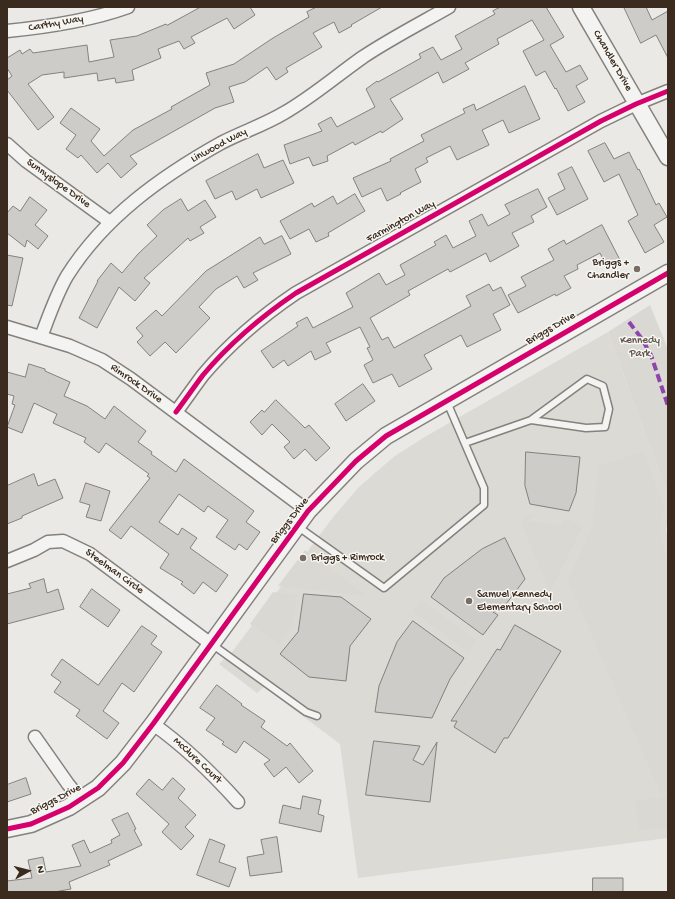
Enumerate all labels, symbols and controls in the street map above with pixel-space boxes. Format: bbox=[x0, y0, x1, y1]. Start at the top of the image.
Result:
street label: Carthy Way bbox=[28, 13, 84, 35]
street label: Chandler Drive bbox=[589, 28, 635, 94]
street label: Linwood Way bbox=[189, 126, 249, 166]
street label: Sunnyslope Drive bbox=[23, 156, 93, 212]
street label: Farmington Way bbox=[364, 198, 438, 246]
place label: Briggs + Chandler bbox=[587, 256, 629, 282]
marker: Briggs + Chandler bbox=[632, 264, 642, 274]
street label: Briggs Drive bbox=[524, 310, 578, 348]
park label: Kennedy Park bbox=[620, 334, 660, 360]
street label: Rimrock Drive bbox=[107, 361, 165, 407]
street label: Briggs Drive bbox=[268, 495, 312, 547]
street label: Steelman Circle bbox=[82, 546, 146, 598]
place label: Briggs + Rimrock bbox=[311, 551, 384, 565]
marker: Briggs + Rimrock bbox=[298, 553, 308, 563]
place label: Samuel Kennedy Elementary School bbox=[477, 588, 562, 614]
marker: Samuel Kennedy Elementary School bbox=[464, 596, 474, 606]
street label: McClure Court bbox=[170, 735, 224, 787]
street label: Briggs Drive bbox=[28, 782, 84, 818]
north arrow bbox=[8, 851, 48, 891]
text: N bbox=[34, 865, 46, 874]

